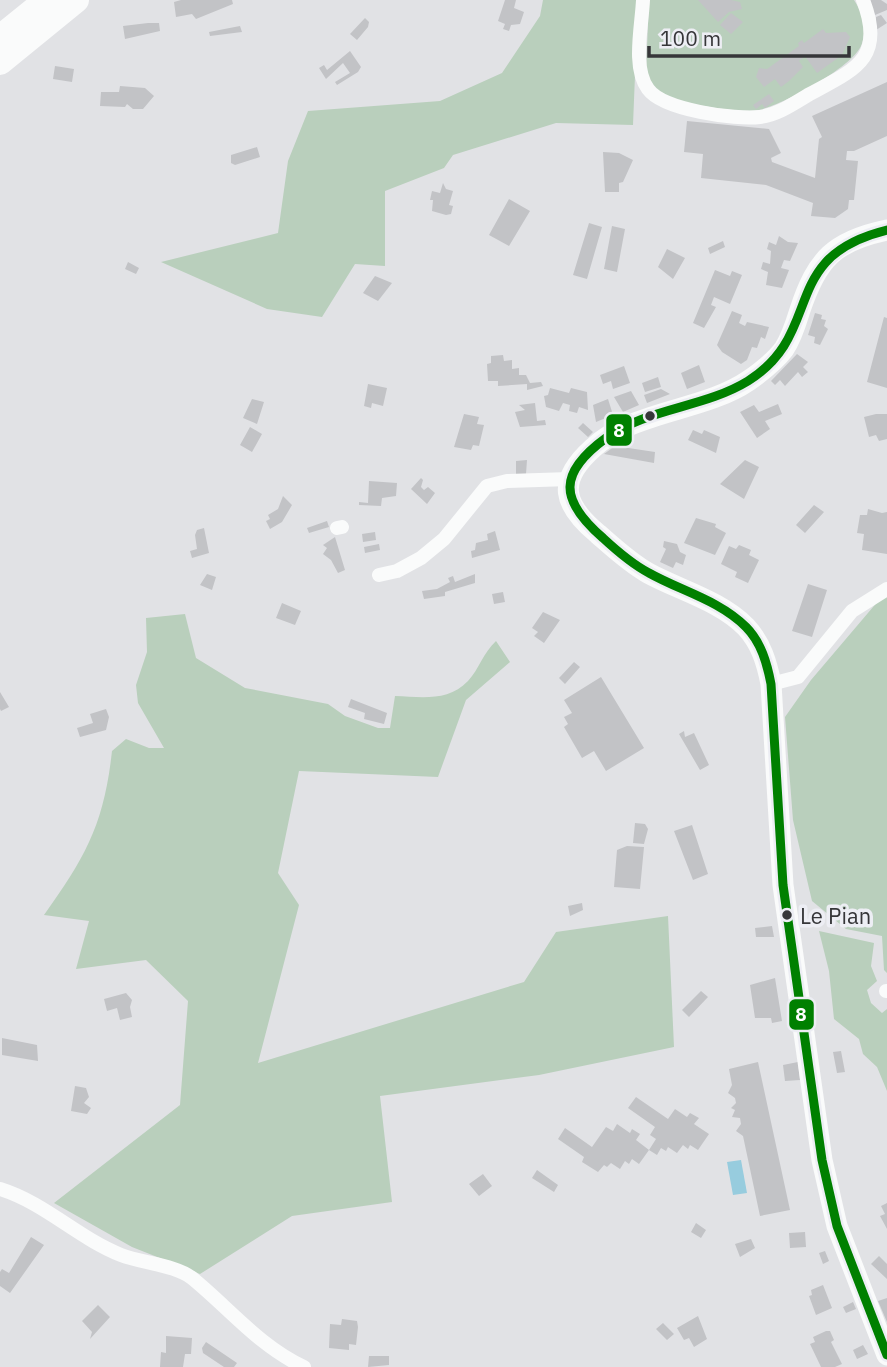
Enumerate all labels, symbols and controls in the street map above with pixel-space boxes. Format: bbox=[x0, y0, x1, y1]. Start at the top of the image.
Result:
scale bar bbox=[649, 14, 848, 58]
text: 100 m bbox=[660, 24, 721, 52]
unlabelled marker bbox=[643, 409, 657, 423]
line badge: 8 bbox=[605, 413, 633, 447]
text: 8 bbox=[613, 418, 625, 442]
place label: Le Pian bbox=[800, 901, 871, 930]
marker: Le Pian bbox=[780, 908, 794, 922]
line badge: 8 bbox=[788, 998, 815, 1031]
text: 8 bbox=[795, 1002, 807, 1026]

